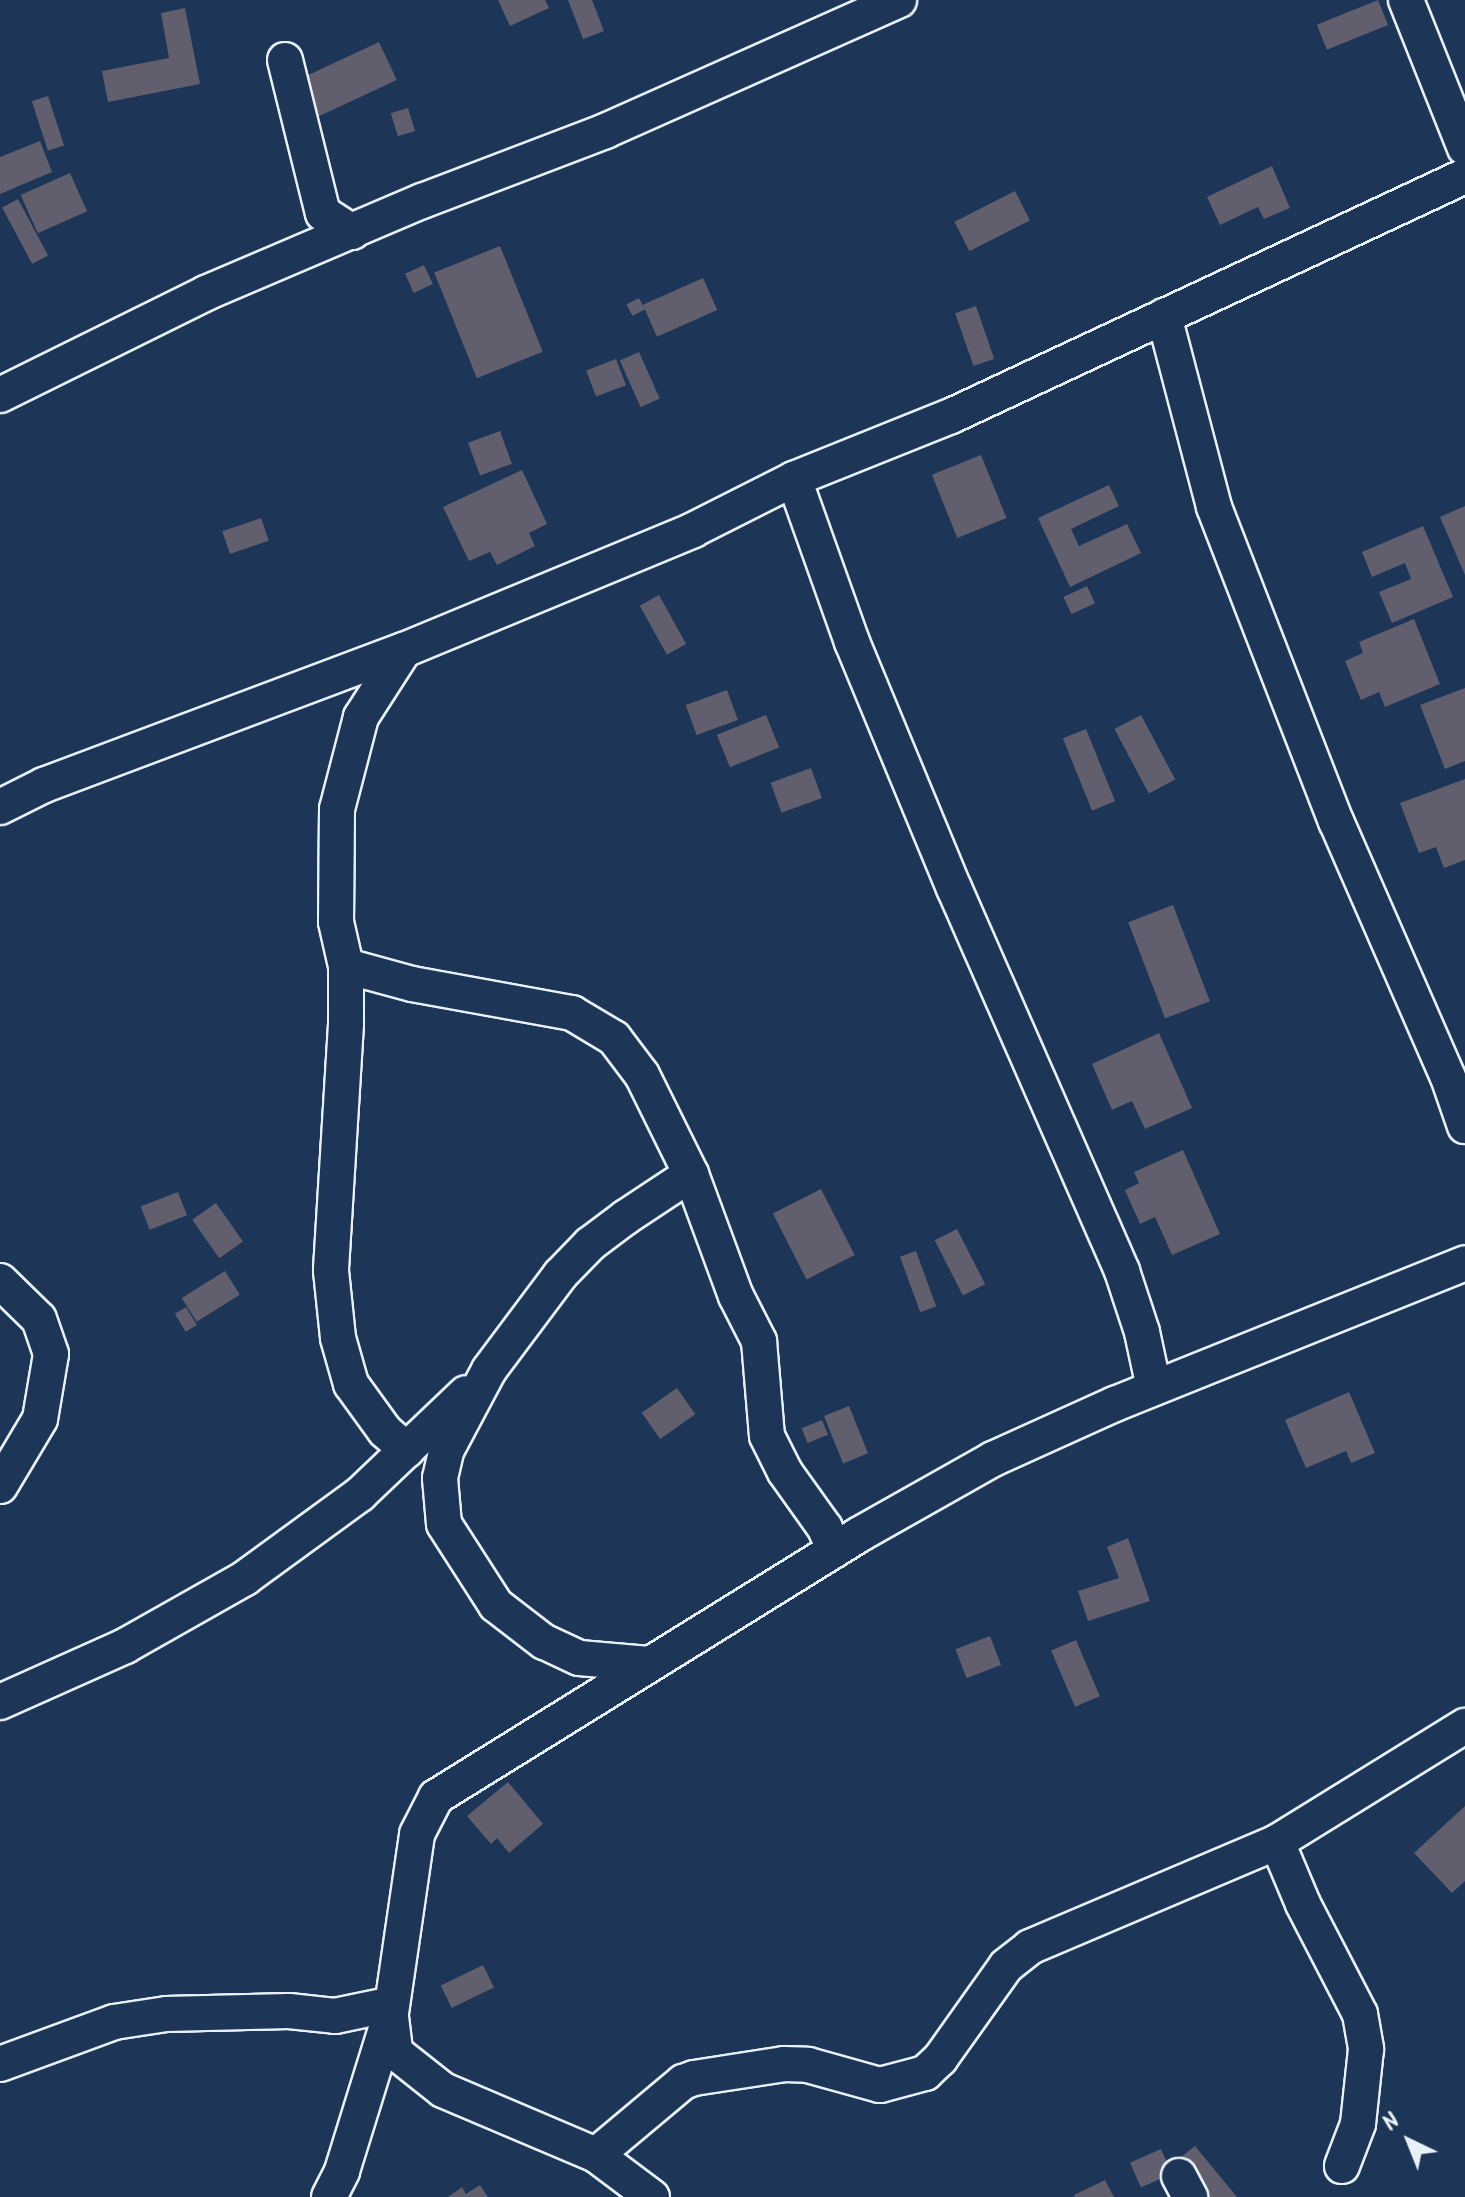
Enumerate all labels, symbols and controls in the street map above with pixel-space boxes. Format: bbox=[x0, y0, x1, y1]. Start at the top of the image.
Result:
north arrow bbox=[1369, 2101, 1449, 2181]
text: N bbox=[1375, 2106, 1409, 2141]

